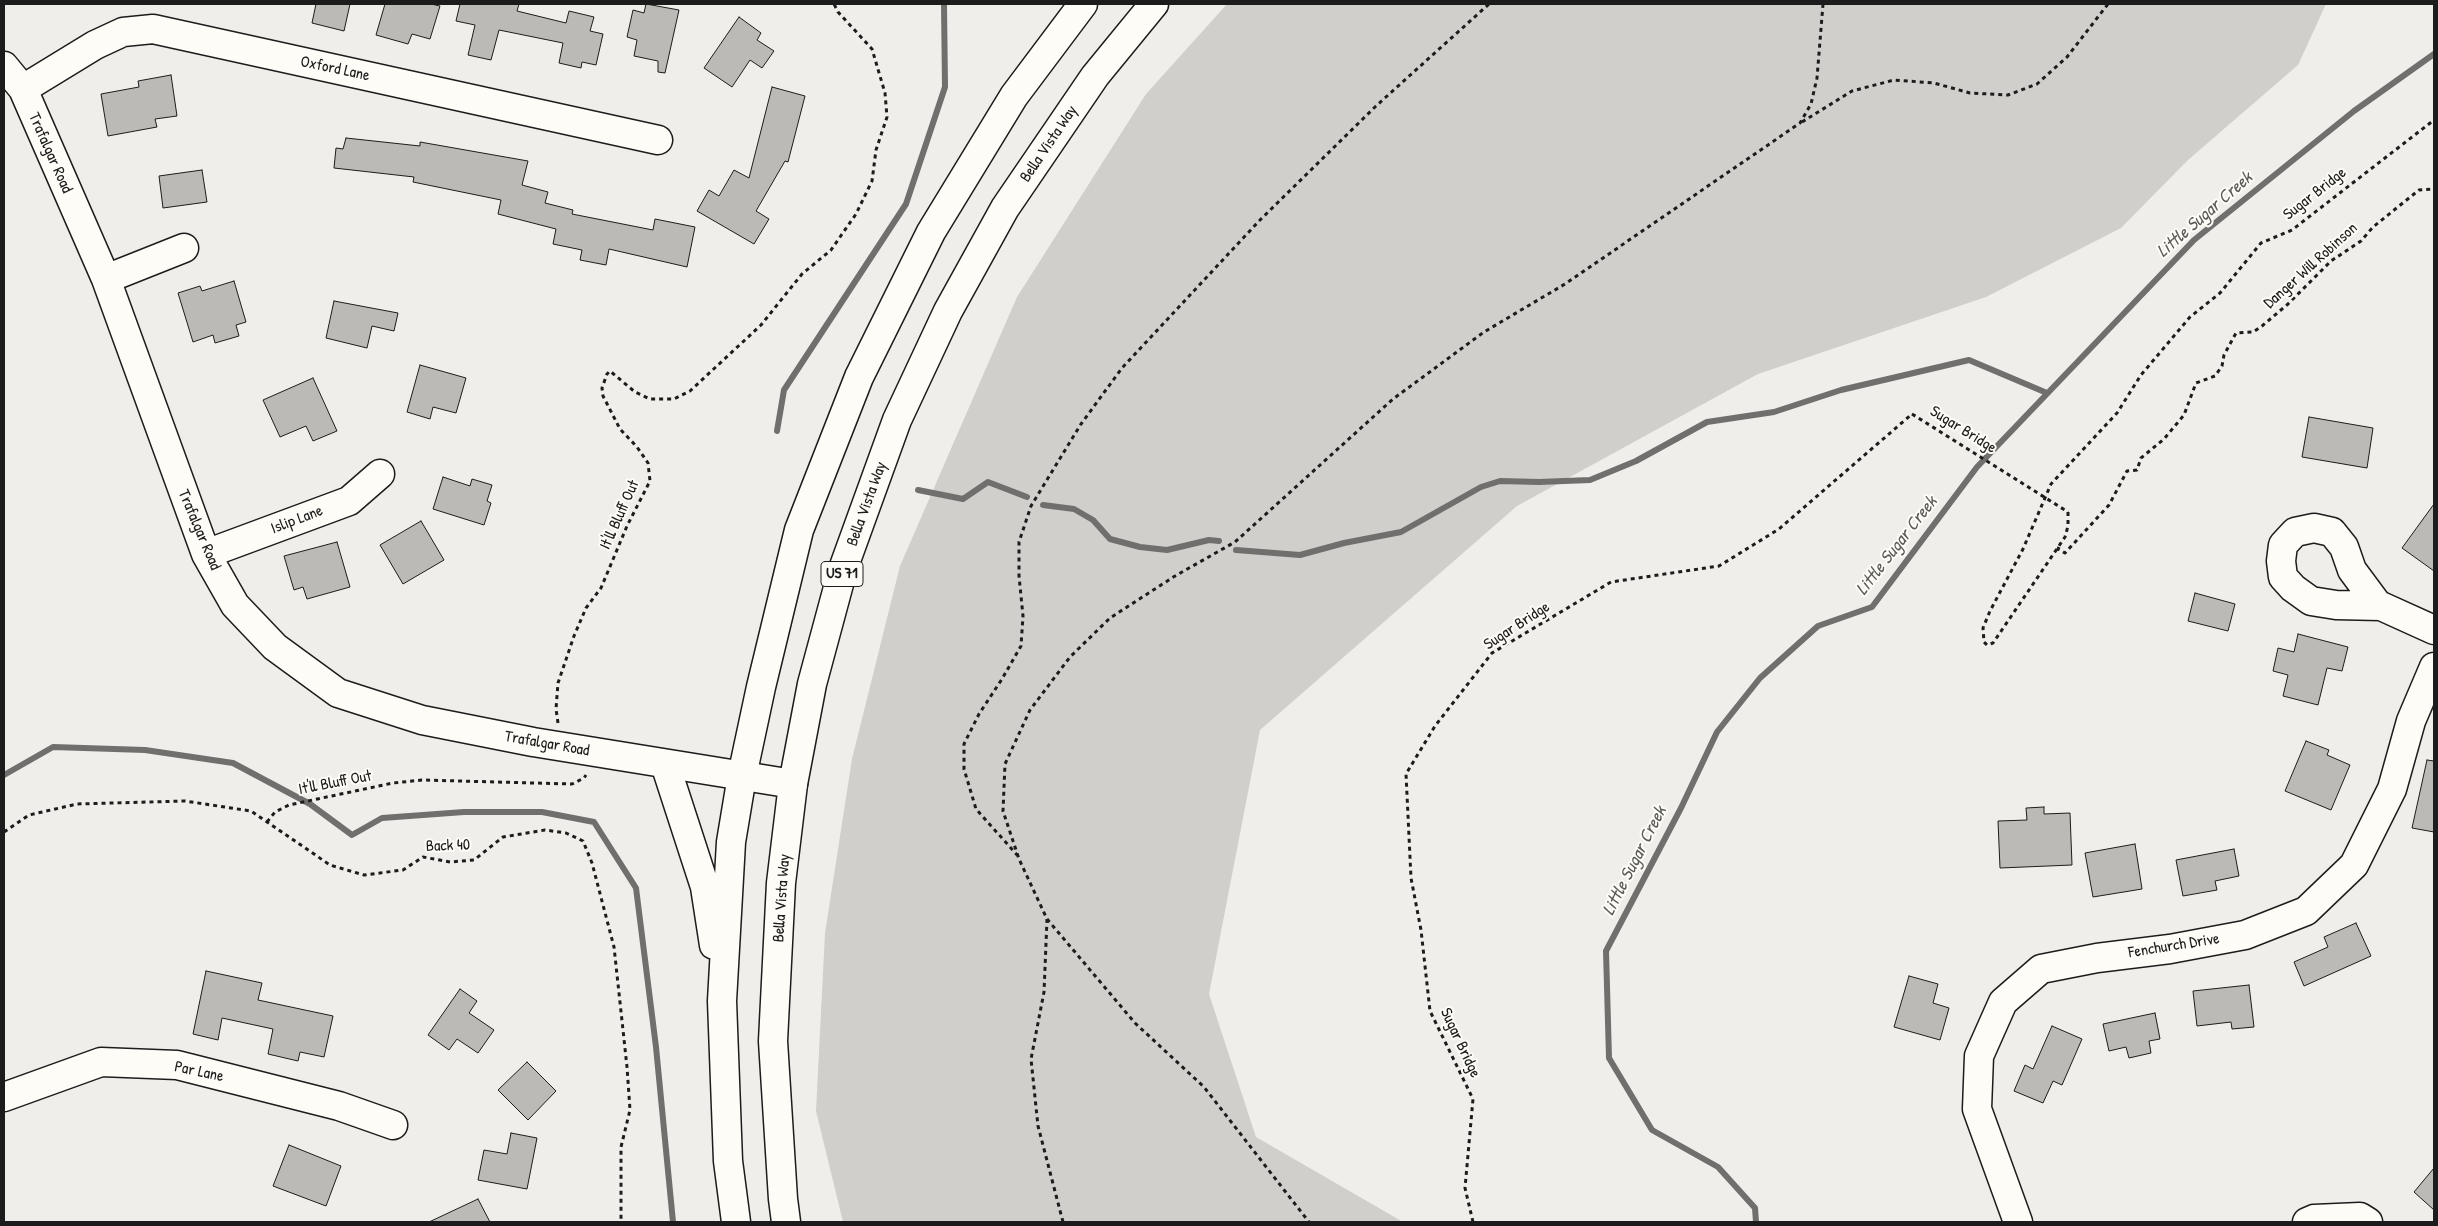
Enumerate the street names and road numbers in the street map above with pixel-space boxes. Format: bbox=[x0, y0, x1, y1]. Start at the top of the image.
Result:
street label: Oxford Lane bbox=[299, 52, 371, 86]
street label: Bella Vista Way bbox=[1016, 102, 1082, 186]
street label: Trafalgar Road bbox=[24, 110, 76, 196]
street label: Sugar Bridge bbox=[2280, 163, 2350, 225]
street label: Danger Will Robinson bbox=[2260, 219, 2362, 313]
street label: Sugar Bridge bbox=[1926, 402, 2000, 458]
street label: Bella Vista Way bbox=[843, 459, 891, 549]
street label: It'll Bluff Out bbox=[596, 477, 644, 553]
street label: Trafalgar Road bbox=[173, 487, 225, 573]
street label: Islip Lane bbox=[268, 501, 326, 539]
road number: US 71 bbox=[821, 562, 863, 586]
street label: Sugar Bridge bbox=[1481, 598, 1553, 654]
street label: Trafalgar Road bbox=[503, 727, 591, 761]
street label: It'll Bluff Out bbox=[297, 767, 373, 799]
street label: Back 40 bbox=[426, 836, 470, 856]
street label: Bella Vista Way bbox=[769, 853, 795, 943]
street label: Fenchurch Drive bbox=[2127, 929, 2221, 963]
street label: Sugar Bridge bbox=[1436, 1005, 1484, 1081]
street label: Par Lane bbox=[173, 1057, 225, 1087]

